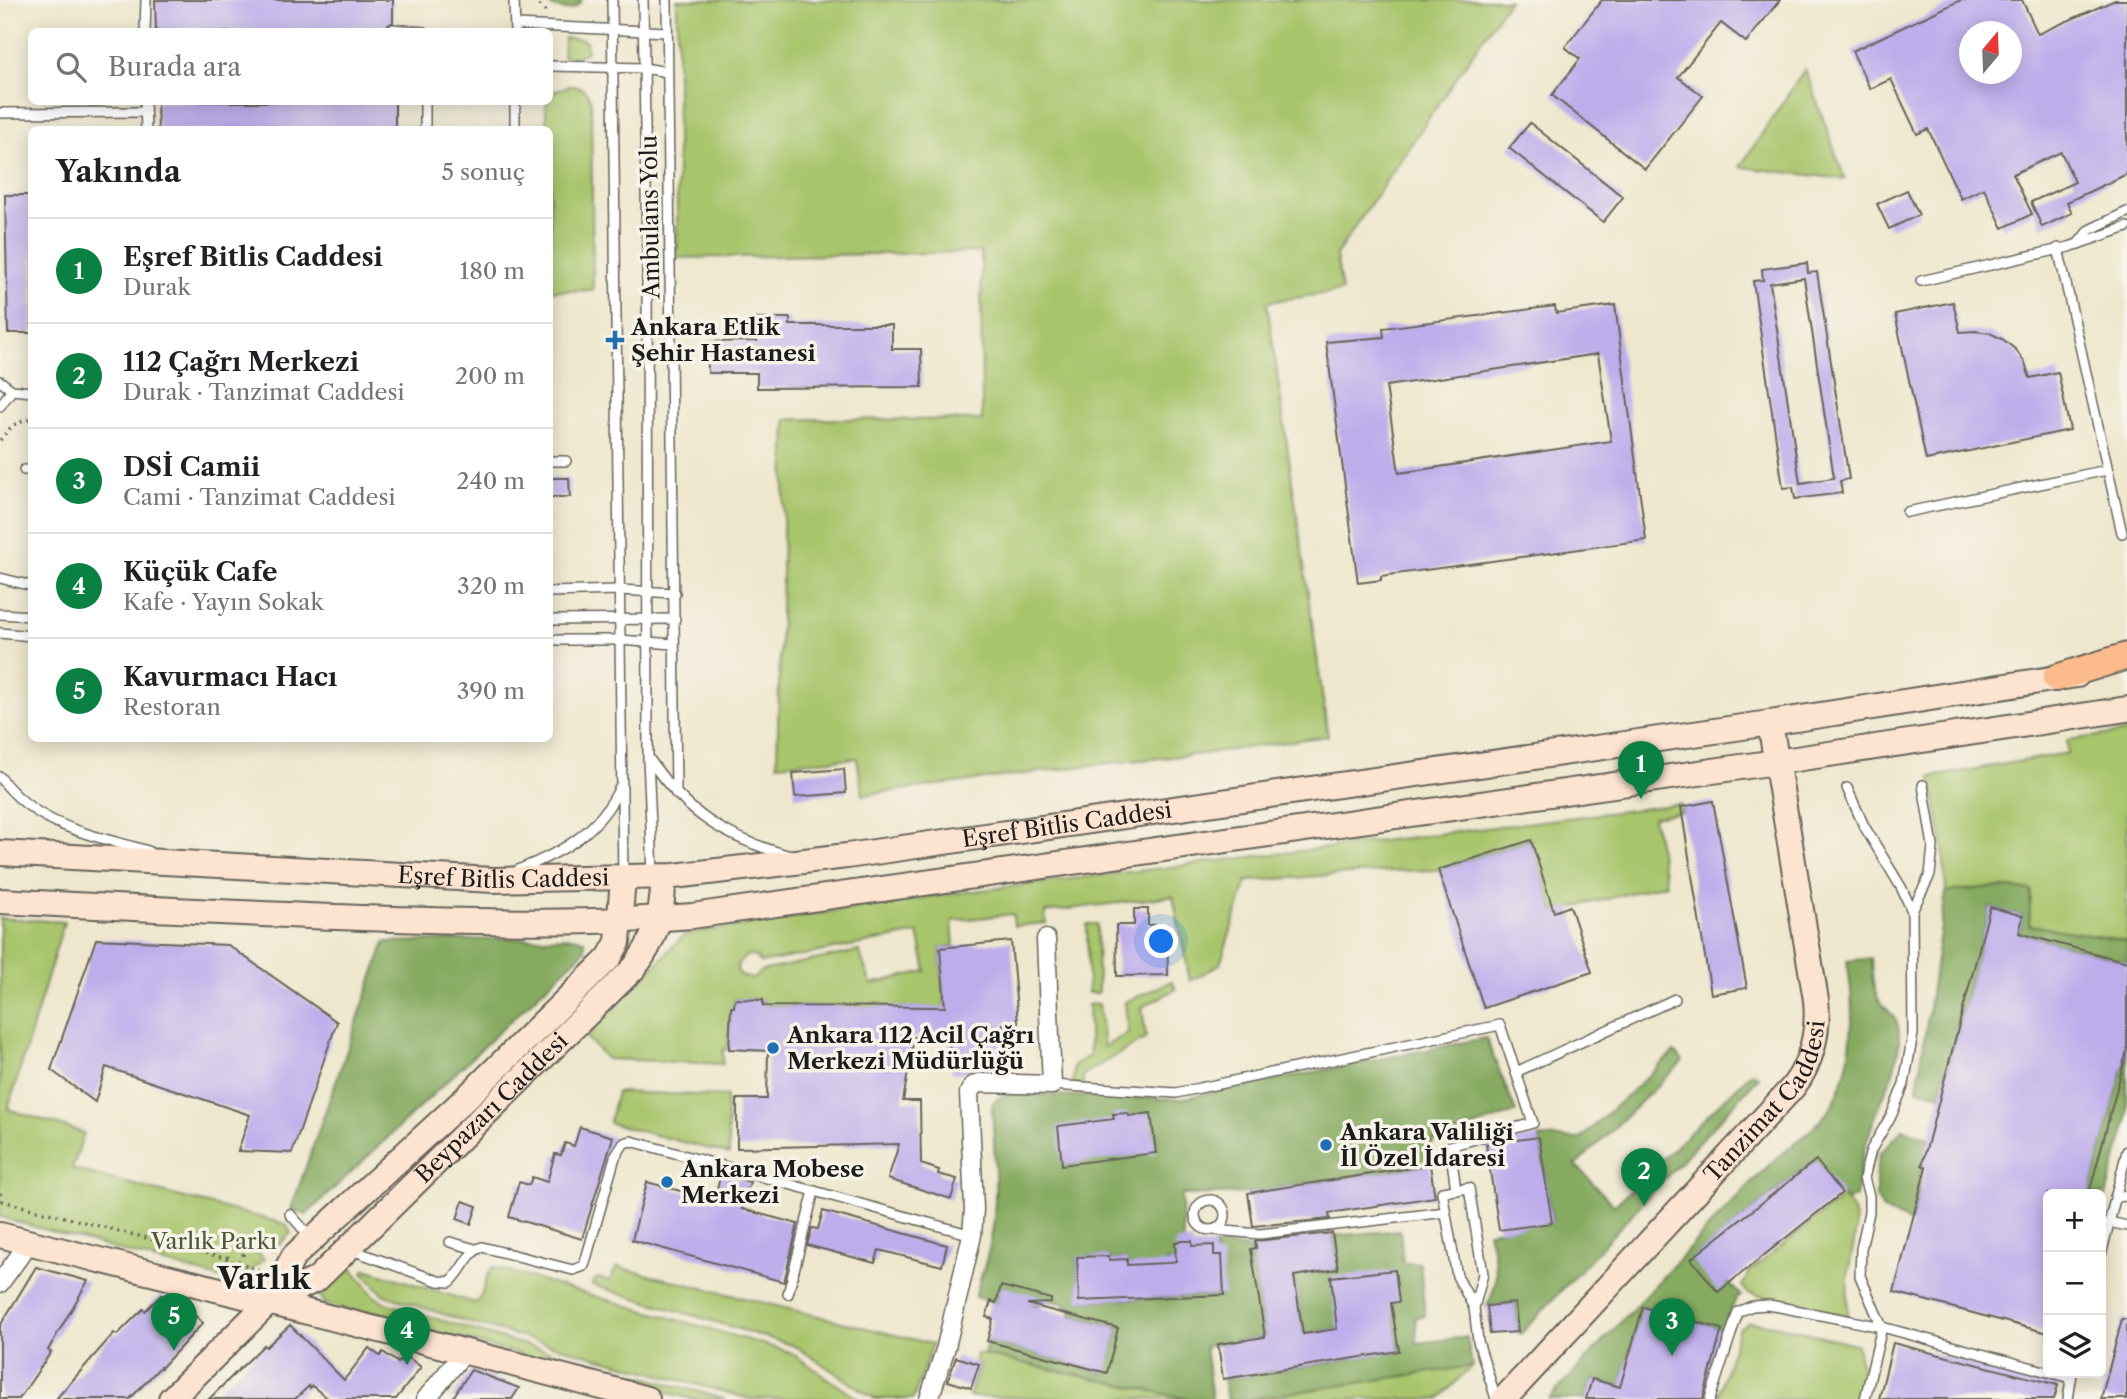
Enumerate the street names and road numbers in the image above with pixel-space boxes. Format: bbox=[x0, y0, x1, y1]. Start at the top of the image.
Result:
street label: Ambulans Yolu bbox=[635, 135, 665, 300]
street label: Eşref Bitlis Caddesi bbox=[960, 795, 1173, 853]
street label: Eşref Bitlis Caddesi bbox=[397, 861, 609, 894]
street label: Tanzimat Caddesi bbox=[1698, 1019, 1831, 1188]
street label: Beypazarı Caddesi bbox=[409, 1027, 574, 1189]

